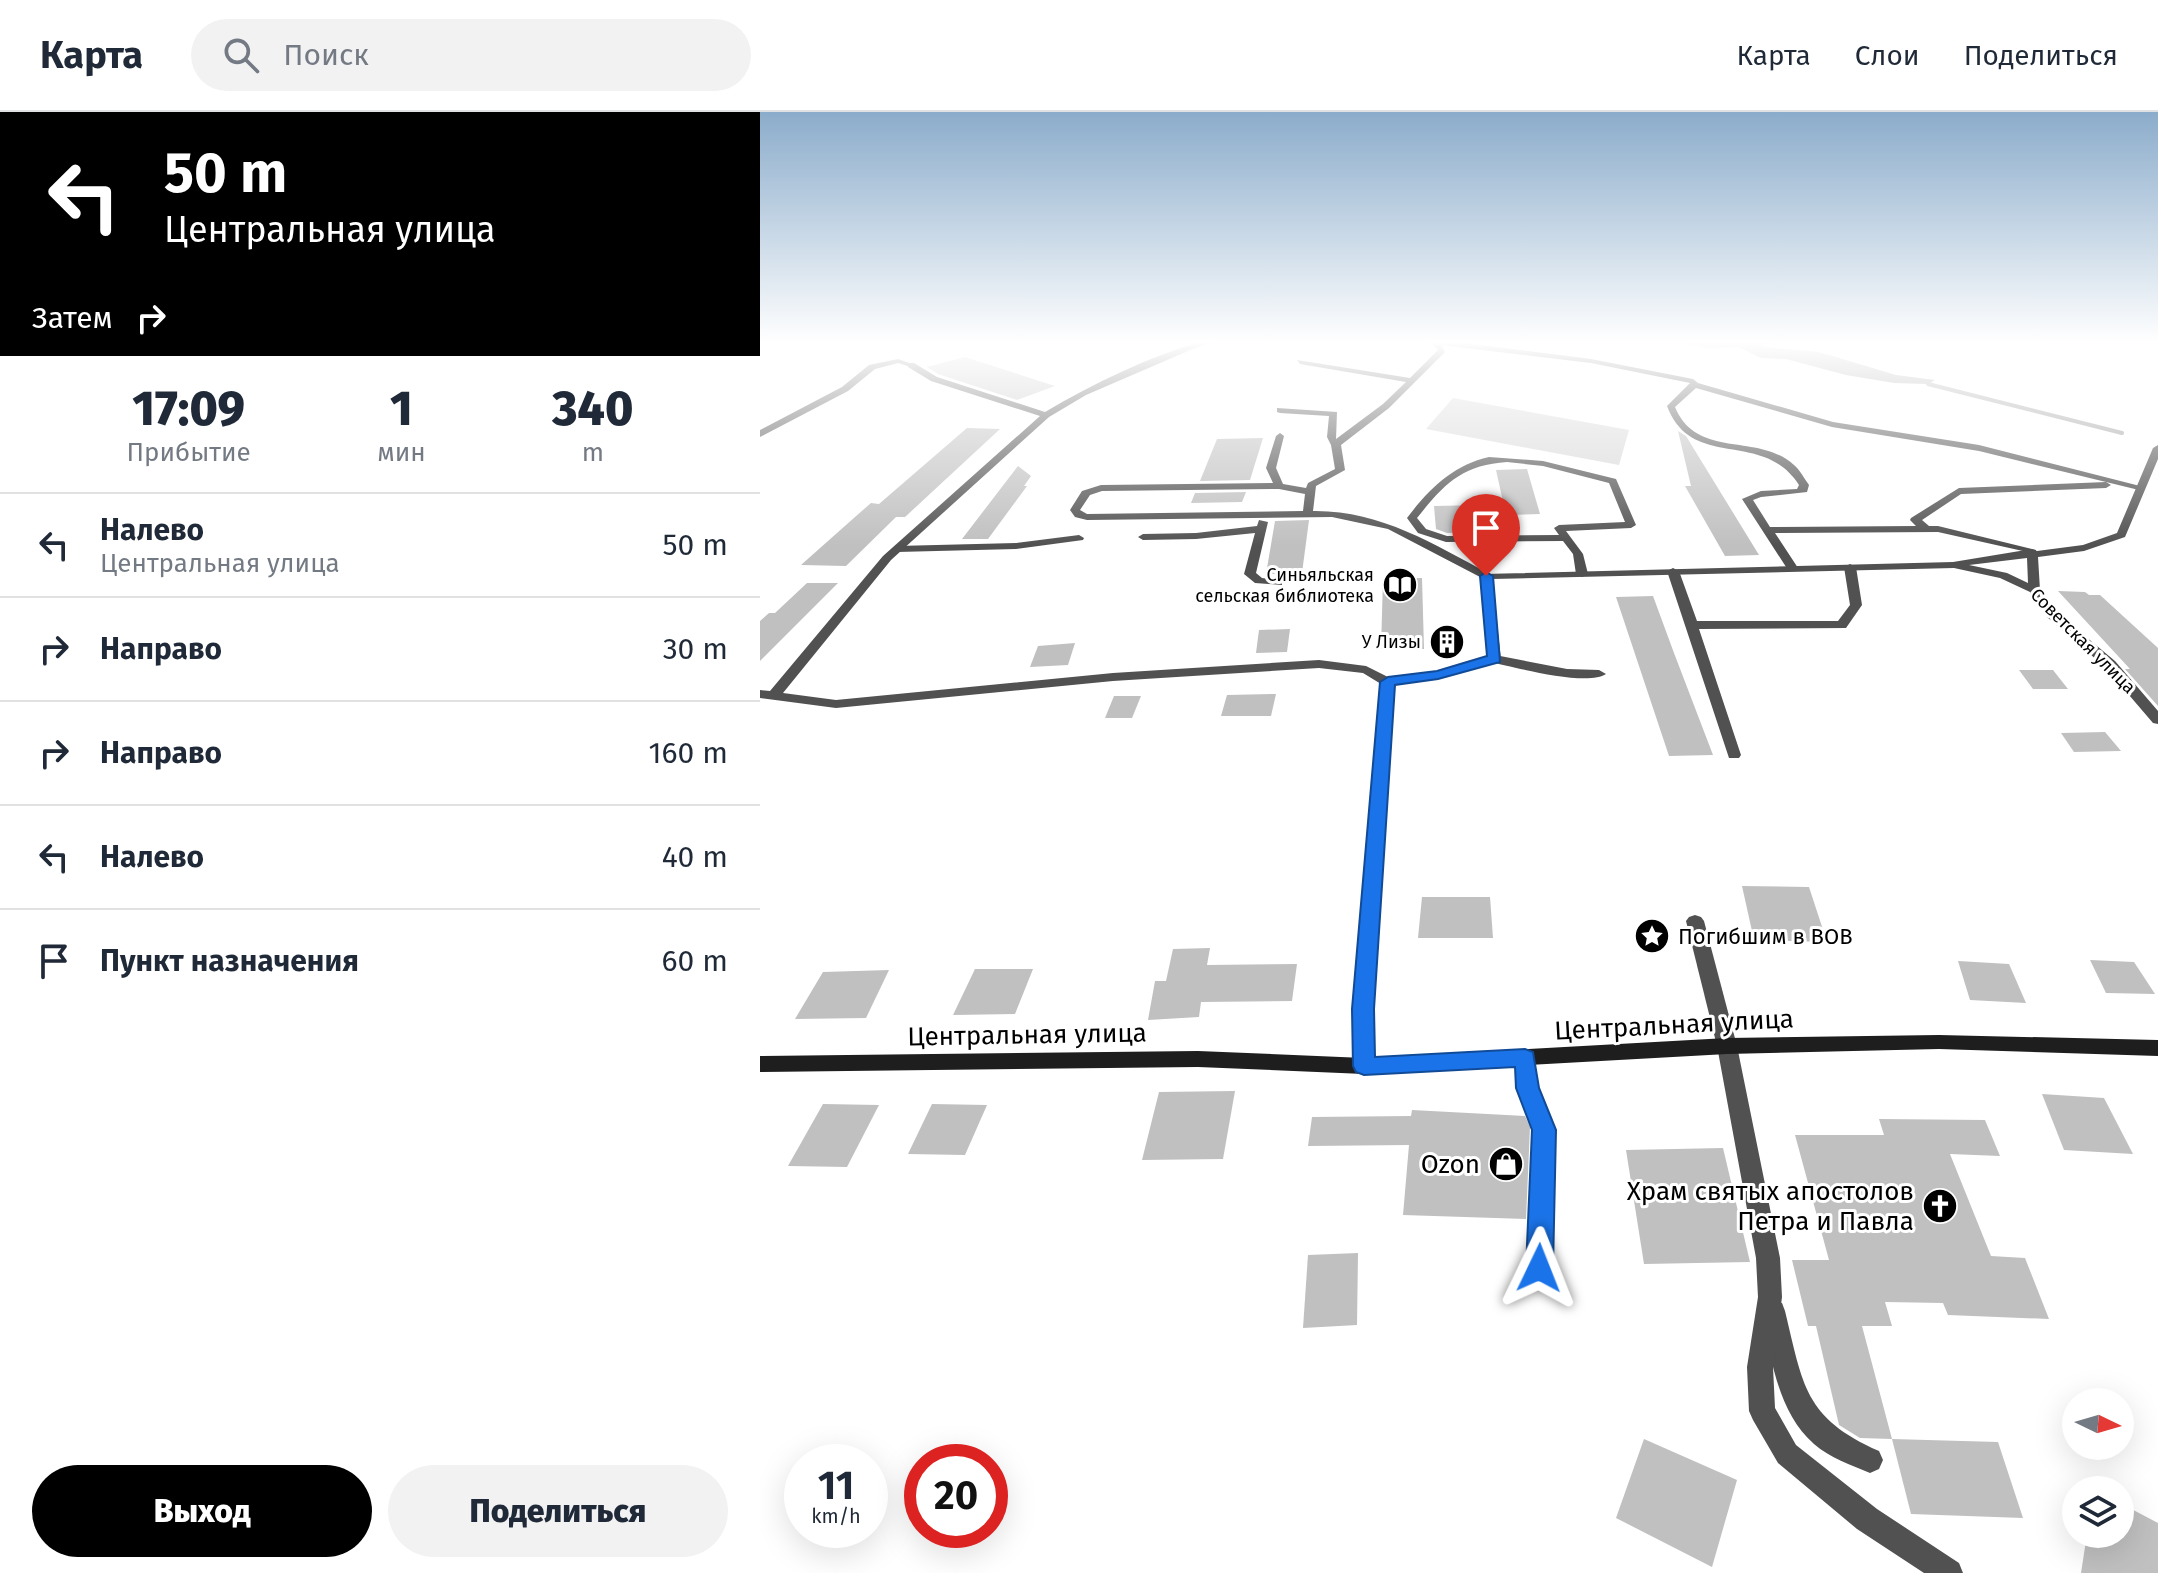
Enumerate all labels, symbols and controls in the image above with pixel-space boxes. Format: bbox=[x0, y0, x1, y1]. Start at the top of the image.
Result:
search box bbox=[191, 19, 751, 91]
text: Карта bbox=[40, 32, 143, 78]
icon: search bbox=[219, 33, 263, 77]
text: Поиск bbox=[283, 37, 369, 73]
text: Карта bbox=[1736, 39, 1811, 72]
text: Слои bbox=[1855, 39, 1920, 72]
text: Поделиться bbox=[1964, 39, 2118, 72]
text: 50 m bbox=[164, 140, 287, 207]
icon: left bbox=[32, 144, 136, 248]
text: Центральная улица bbox=[164, 208, 496, 252]
icon: right bbox=[129, 296, 173, 340]
text: Затем bbox=[32, 300, 113, 336]
text: 17:09 bbox=[132, 380, 245, 438]
text: 1 bbox=[390, 380, 413, 438]
text: 340 bbox=[552, 380, 633, 438]
text: Прибытие bbox=[126, 437, 251, 468]
text: мин bbox=[377, 437, 426, 468]
text: m bbox=[582, 437, 604, 468]
pin bbox=[1452, 494, 1520, 576]
icon: arrive bbox=[1464, 506, 1508, 550]
text: Налево bbox=[100, 512, 204, 548]
icon: left bbox=[32, 523, 76, 567]
text: 50 m bbox=[663, 527, 728, 563]
text: Центральная улица bbox=[100, 548, 340, 579]
place label: Синьяльская сельская библиотека bbox=[1195, 564, 1374, 607]
library icon: Синьяльская сельская библиотека bbox=[1381, 566, 1419, 604]
street label: Советская улица bbox=[2026, 584, 2140, 698]
building icon: У Лизы bbox=[1428, 623, 1466, 661]
icon: right bbox=[32, 627, 76, 671]
text: Направо bbox=[100, 631, 222, 667]
text: 30 m bbox=[663, 631, 728, 667]
place label: У Лизы bbox=[1362, 631, 1421, 653]
icon: right bbox=[32, 731, 76, 775]
text: Направо bbox=[100, 735, 222, 771]
text: 160 m bbox=[649, 735, 728, 771]
icon: left bbox=[32, 835, 76, 879]
text: Налево bbox=[100, 839, 204, 875]
text: 40 m bbox=[662, 839, 728, 875]
place icon: Погибшим в ВОВ bbox=[1633, 917, 1671, 955]
place label: Погибшим в ВОВ bbox=[1678, 923, 1853, 950]
icon: arrive bbox=[32, 939, 76, 983]
text: Пункт назначения bbox=[100, 943, 359, 979]
text: 60 m bbox=[662, 943, 728, 979]
street label: Центральная улица bbox=[1554, 1003, 1794, 1047]
street label: Центральная улица bbox=[907, 1017, 1147, 1053]
shop icon: Ozon bbox=[1487, 1145, 1525, 1183]
place label: Ozon bbox=[1421, 1149, 1480, 1180]
place label: Храм святых апостолов Петра и Павла bbox=[1627, 1176, 1914, 1237]
church icon: Храм святых апостолов Петра и Павла bbox=[1921, 1187, 1959, 1225]
position arrow bbox=[1497, 1226, 1581, 1310]
north arrow bbox=[2062, 1388, 2134, 1460]
map controls bbox=[2062, 1388, 2134, 1548]
speed limit sign: 20 bbox=[904, 1444, 1008, 1548]
text: 11 bbox=[818, 1462, 854, 1510]
button: Выход bbox=[32, 1465, 372, 1557]
button: Поделиться bbox=[388, 1465, 728, 1557]
button: layers bbox=[2062, 1476, 2134, 1548]
text: km/h bbox=[811, 1504, 861, 1528]

